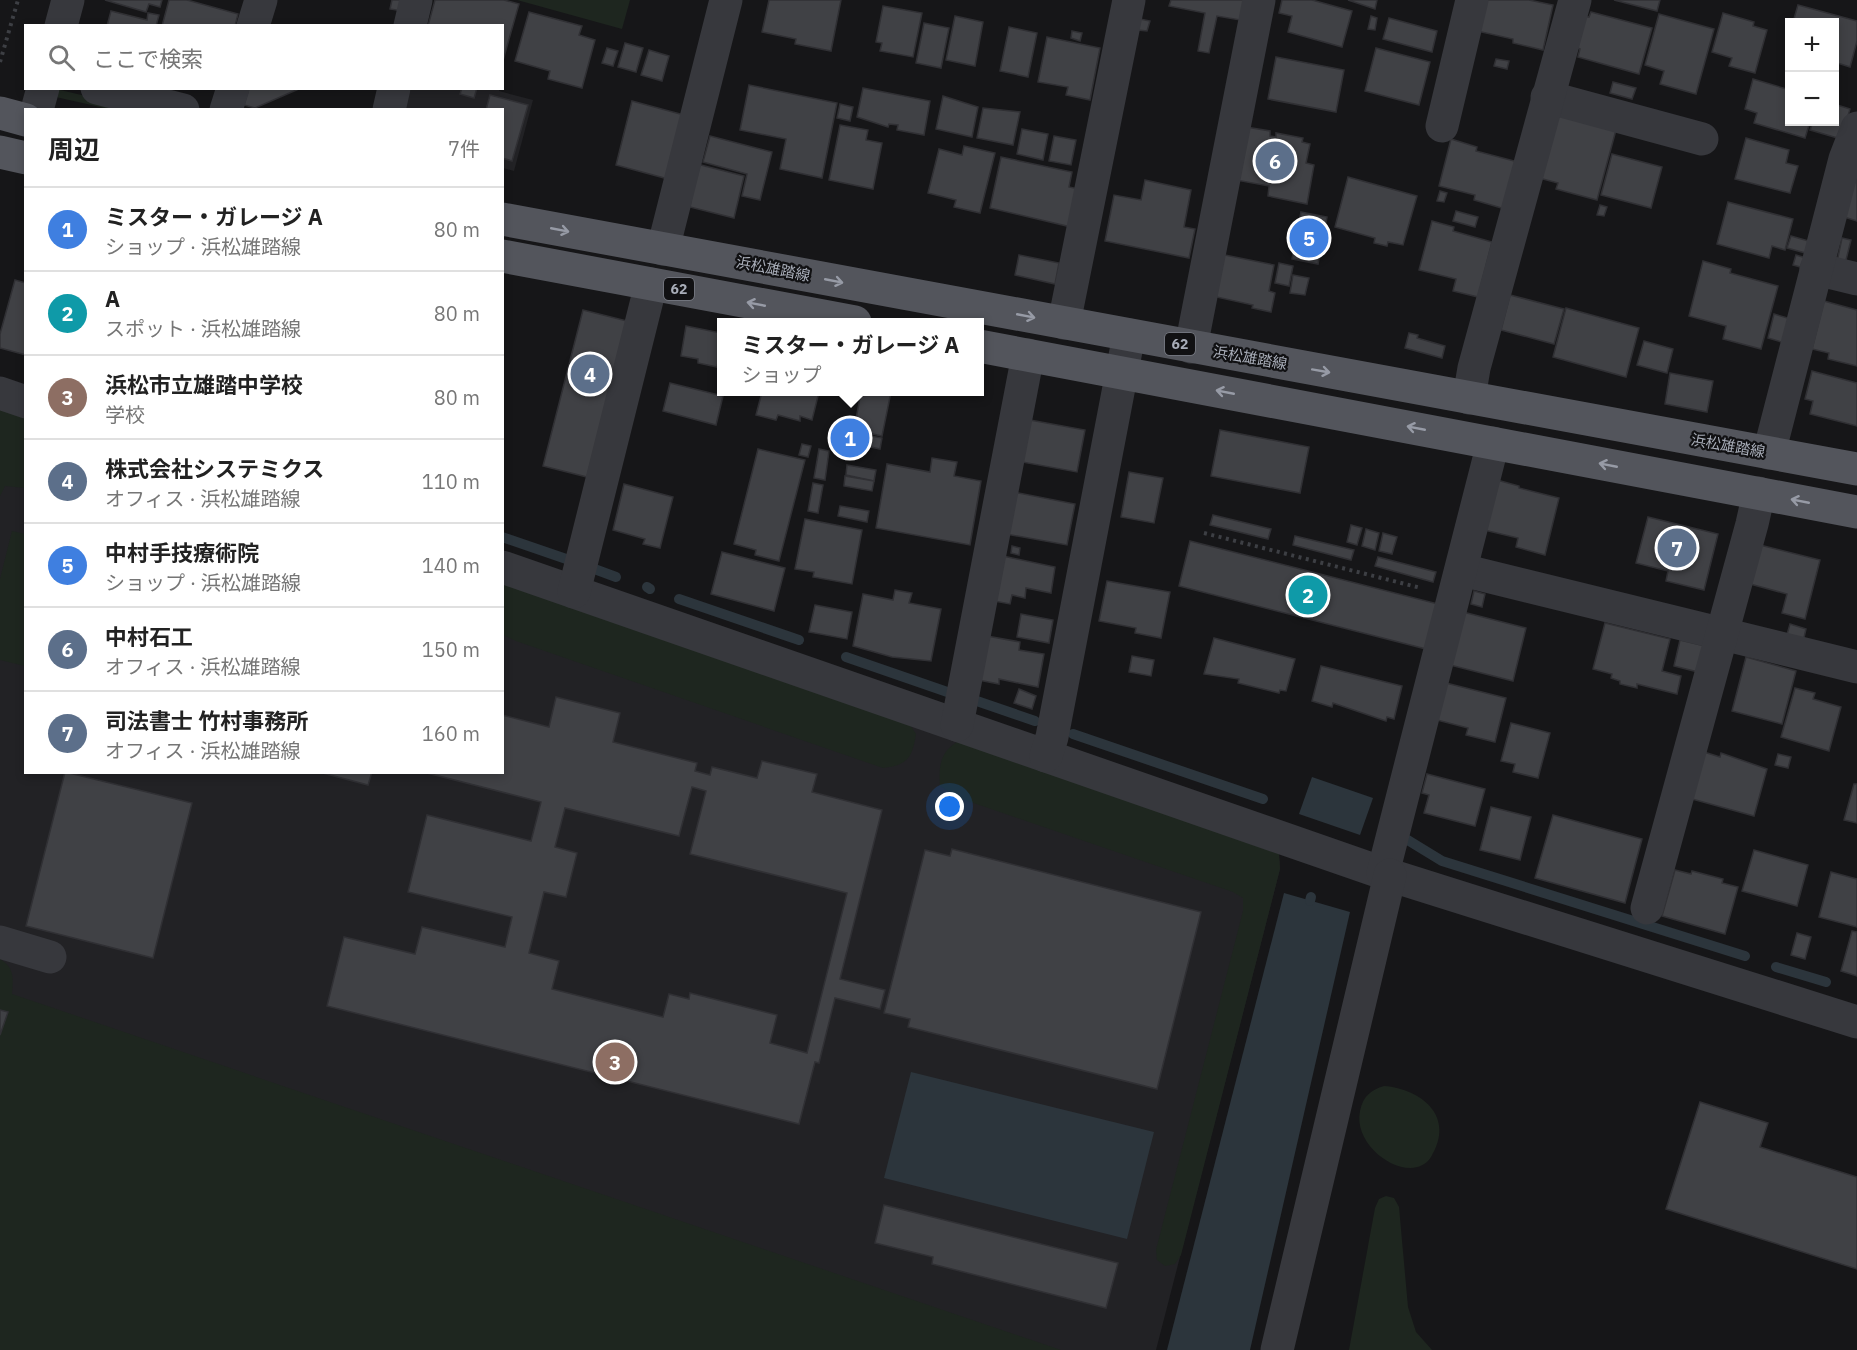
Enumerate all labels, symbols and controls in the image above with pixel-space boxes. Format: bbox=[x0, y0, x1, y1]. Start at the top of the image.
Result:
map controls bbox=[1785, 18, 1839, 126]
button: + bbox=[1785, 18, 1839, 72]
search box bbox=[24, 24, 504, 90]
icon: search bbox=[45, 41, 78, 74]
text: ここで検索 bbox=[93, 44, 203, 73]
button: − bbox=[1785, 72, 1839, 126]
text: 周辺 bbox=[48, 132, 100, 166]
text: 7件 bbox=[448, 135, 480, 162]
pin: 6 bbox=[1256, 138, 1294, 184]
text: ミスター・ガレージ A bbox=[105, 202, 323, 231]
text: 1 bbox=[62, 216, 74, 243]
text: 80 m bbox=[434, 216, 480, 243]
pin: 5 bbox=[1290, 216, 1328, 260]
one-way arrow bbox=[550, 225, 569, 236]
text: ショップ · 浜松雄踏線 bbox=[105, 233, 301, 260]
street label: 浜松雄踏線 bbox=[734, 252, 812, 285]
one-way arrow bbox=[824, 276, 844, 287]
road number: 62 bbox=[664, 278, 694, 300]
text: A bbox=[105, 284, 120, 313]
one-way arrow bbox=[747, 298, 767, 309]
text: 2 bbox=[62, 300, 74, 327]
text: 80 m bbox=[434, 300, 480, 327]
one-way arrow bbox=[1016, 311, 1035, 322]
text: スポット · 浜松雄踏線 bbox=[105, 315, 301, 342]
popup bbox=[717, 318, 984, 396]
text: ミスター・ガレージ A bbox=[742, 330, 959, 359]
road number: 62 bbox=[1165, 333, 1195, 355]
street label: 浜松雄踏線 bbox=[1211, 342, 1289, 373]
pin: 4 bbox=[570, 352, 610, 397]
text: ショップ bbox=[742, 361, 822, 388]
one-way arrow bbox=[1311, 365, 1330, 376]
text: 浜松市立雄踏中学校 bbox=[105, 370, 303, 399]
text: 3 bbox=[62, 384, 74, 411]
text: 80 m bbox=[434, 384, 480, 411]
one-way arrow bbox=[1215, 386, 1235, 397]
text: 学校 bbox=[105, 401, 145, 428]
pin: 1 bbox=[830, 416, 870, 460]
one-way arrow bbox=[1407, 422, 1427, 433]
street label: 浜松雄踏線 bbox=[1689, 430, 1767, 461]
text: 株式会社システミクス bbox=[105, 454, 324, 483]
one-way arrow bbox=[1599, 459, 1618, 470]
text: 4 bbox=[62, 468, 74, 495]
text: 110 m bbox=[422, 468, 480, 495]
text: オフィス · 浜松雄踏線 bbox=[105, 485, 301, 512]
one-way arrow bbox=[1790, 495, 1810, 506]
pin: 7 bbox=[1658, 526, 1696, 570]
text: 中村手技療術院 bbox=[105, 538, 259, 567]
text: 5 bbox=[62, 552, 74, 579]
text: 140 m bbox=[422, 552, 480, 579]
text: ショップ · 浜松雄踏線 bbox=[105, 569, 301, 596]
pin: 2 bbox=[1288, 572, 1328, 618]
text: 中村石工 bbox=[105, 622, 193, 651]
text: 6 bbox=[62, 636, 74, 663]
text: 150 m bbox=[422, 636, 480, 663]
text: オフィス · 浜松雄踏線 bbox=[105, 653, 301, 680]
text: 司法書士 竹村事務所 bbox=[105, 706, 308, 735]
text: 7 bbox=[62, 720, 74, 747]
text: 160 m bbox=[422, 720, 480, 747]
text: オフィス · 浜松雄踏線 bbox=[105, 737, 301, 764]
your location bbox=[935, 792, 964, 821]
pin: 3 bbox=[596, 1040, 634, 1084]

